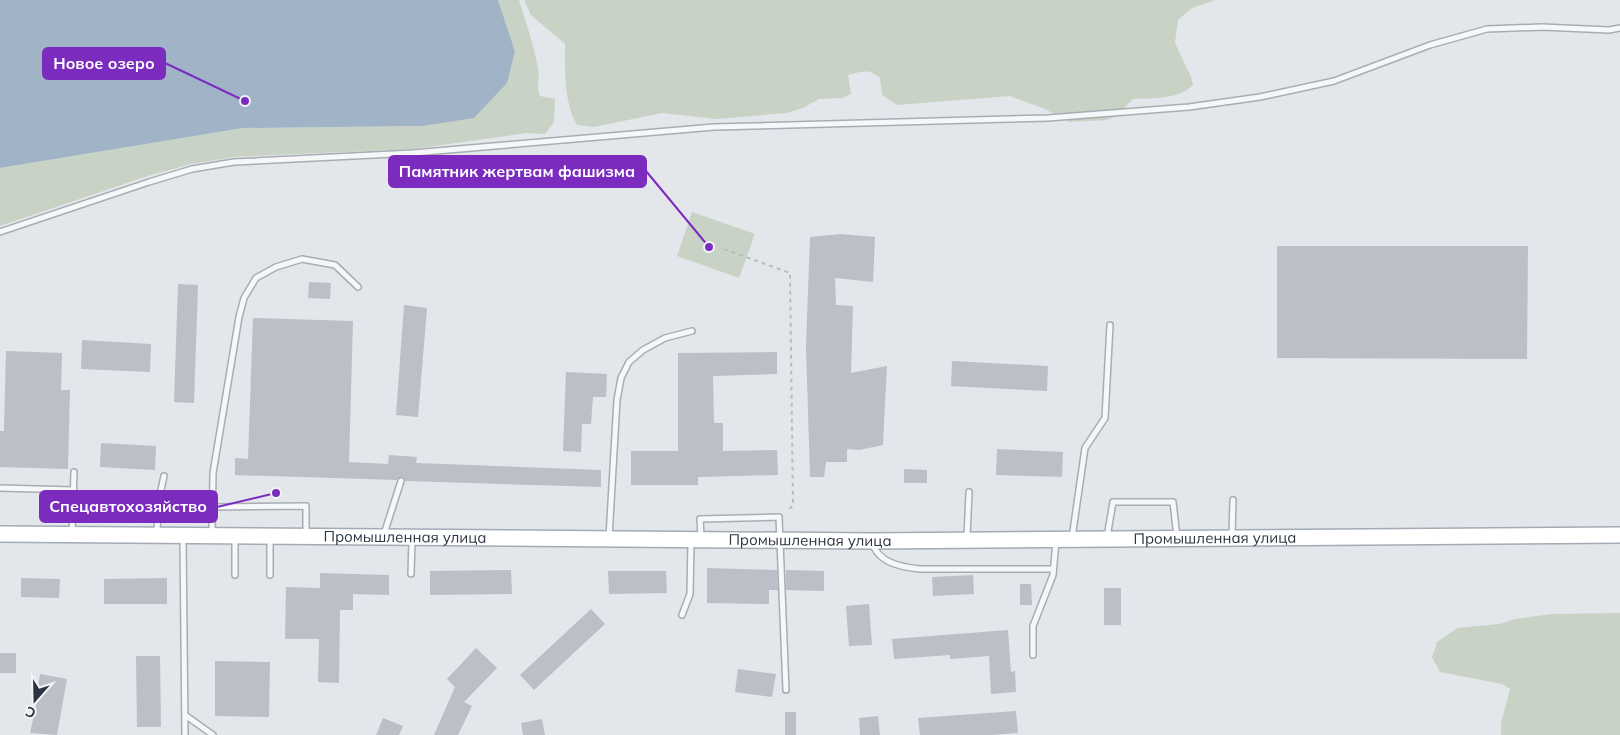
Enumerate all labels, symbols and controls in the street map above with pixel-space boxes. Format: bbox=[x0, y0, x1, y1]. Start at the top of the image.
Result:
callout: Новое озеро bbox=[43, 48, 165, 79]
text: Новое озеро bbox=[53, 53, 155, 73]
callout: Памятник жертвам фашизма bbox=[389, 156, 646, 187]
text: Памятник жертвам фашизма bbox=[399, 161, 635, 181]
callout: Спецавтохозяйство bbox=[40, 491, 217, 522]
text: Спецавтохозяйство bbox=[49, 496, 207, 516]
street label: Промышленная улица bbox=[323, 527, 487, 547]
street label: Промышленная улица bbox=[1133, 528, 1297, 548]
street label: Промышленная улица bbox=[728, 530, 892, 550]
north arrow bbox=[10, 675, 60, 725]
text: С bbox=[23, 702, 38, 722]

